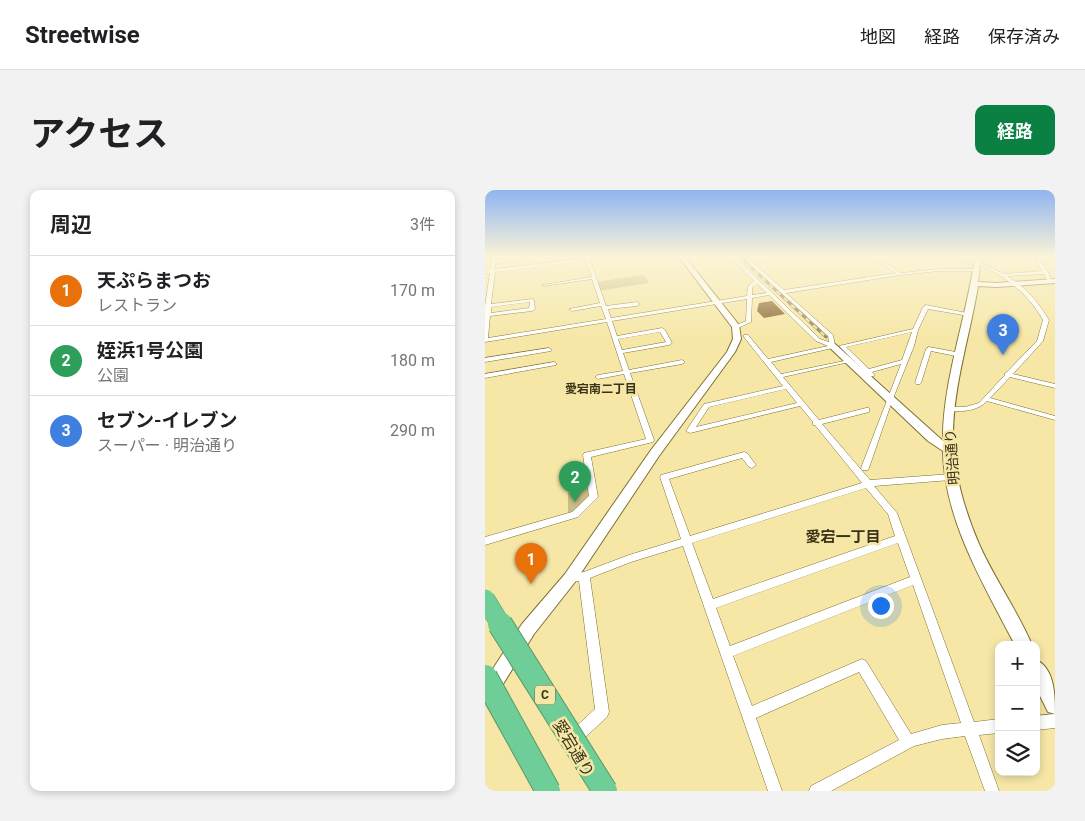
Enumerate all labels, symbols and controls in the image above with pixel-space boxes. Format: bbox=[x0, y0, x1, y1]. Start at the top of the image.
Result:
text: Streetwise bbox=[25, 21, 140, 49]
text: 地図 bbox=[860, 26, 896, 47]
text: 経路 bbox=[924, 26, 960, 47]
text: 保存済み bbox=[988, 26, 1060, 47]
button: 経路 bbox=[975, 105, 1055, 155]
text: アクセス bbox=[30, 114, 168, 155]
text: 周辺 bbox=[50, 213, 92, 237]
text: 3件 bbox=[410, 215, 435, 234]
text: 天ぷらまつお bbox=[97, 269, 211, 292]
text: 1 bbox=[61, 281, 71, 300]
text: 170 m bbox=[390, 281, 435, 300]
text: レストラン bbox=[97, 296, 177, 315]
pin: 3 bbox=[987, 314, 1019, 355]
text: 姪浜1号公園 bbox=[97, 339, 203, 362]
text: 2 bbox=[61, 351, 71, 370]
text: 180 m bbox=[390, 351, 435, 370]
text: 公園 bbox=[97, 366, 129, 385]
district label: 愛宕南二丁目 bbox=[565, 382, 637, 396]
text: セブン-イレブン bbox=[97, 409, 238, 432]
text: 3 bbox=[61, 421, 71, 440]
text: 290 m bbox=[390, 421, 435, 440]
street label: 明治通り bbox=[942, 429, 962, 485]
text: スーパー · 明治通り bbox=[97, 436, 237, 455]
pin: 2 bbox=[559, 461, 591, 502]
district label: 愛宕一丁目 bbox=[805, 528, 881, 546]
pin: 1 bbox=[515, 543, 547, 584]
your location bbox=[868, 593, 894, 619]
map controls bbox=[995, 641, 1040, 776]
button: + bbox=[995, 641, 1040, 686]
road number: C bbox=[535, 686, 555, 704]
button: − bbox=[995, 686, 1040, 731]
street label: 愛宕通り bbox=[549, 716, 598, 781]
button: layers bbox=[995, 731, 1040, 776]

